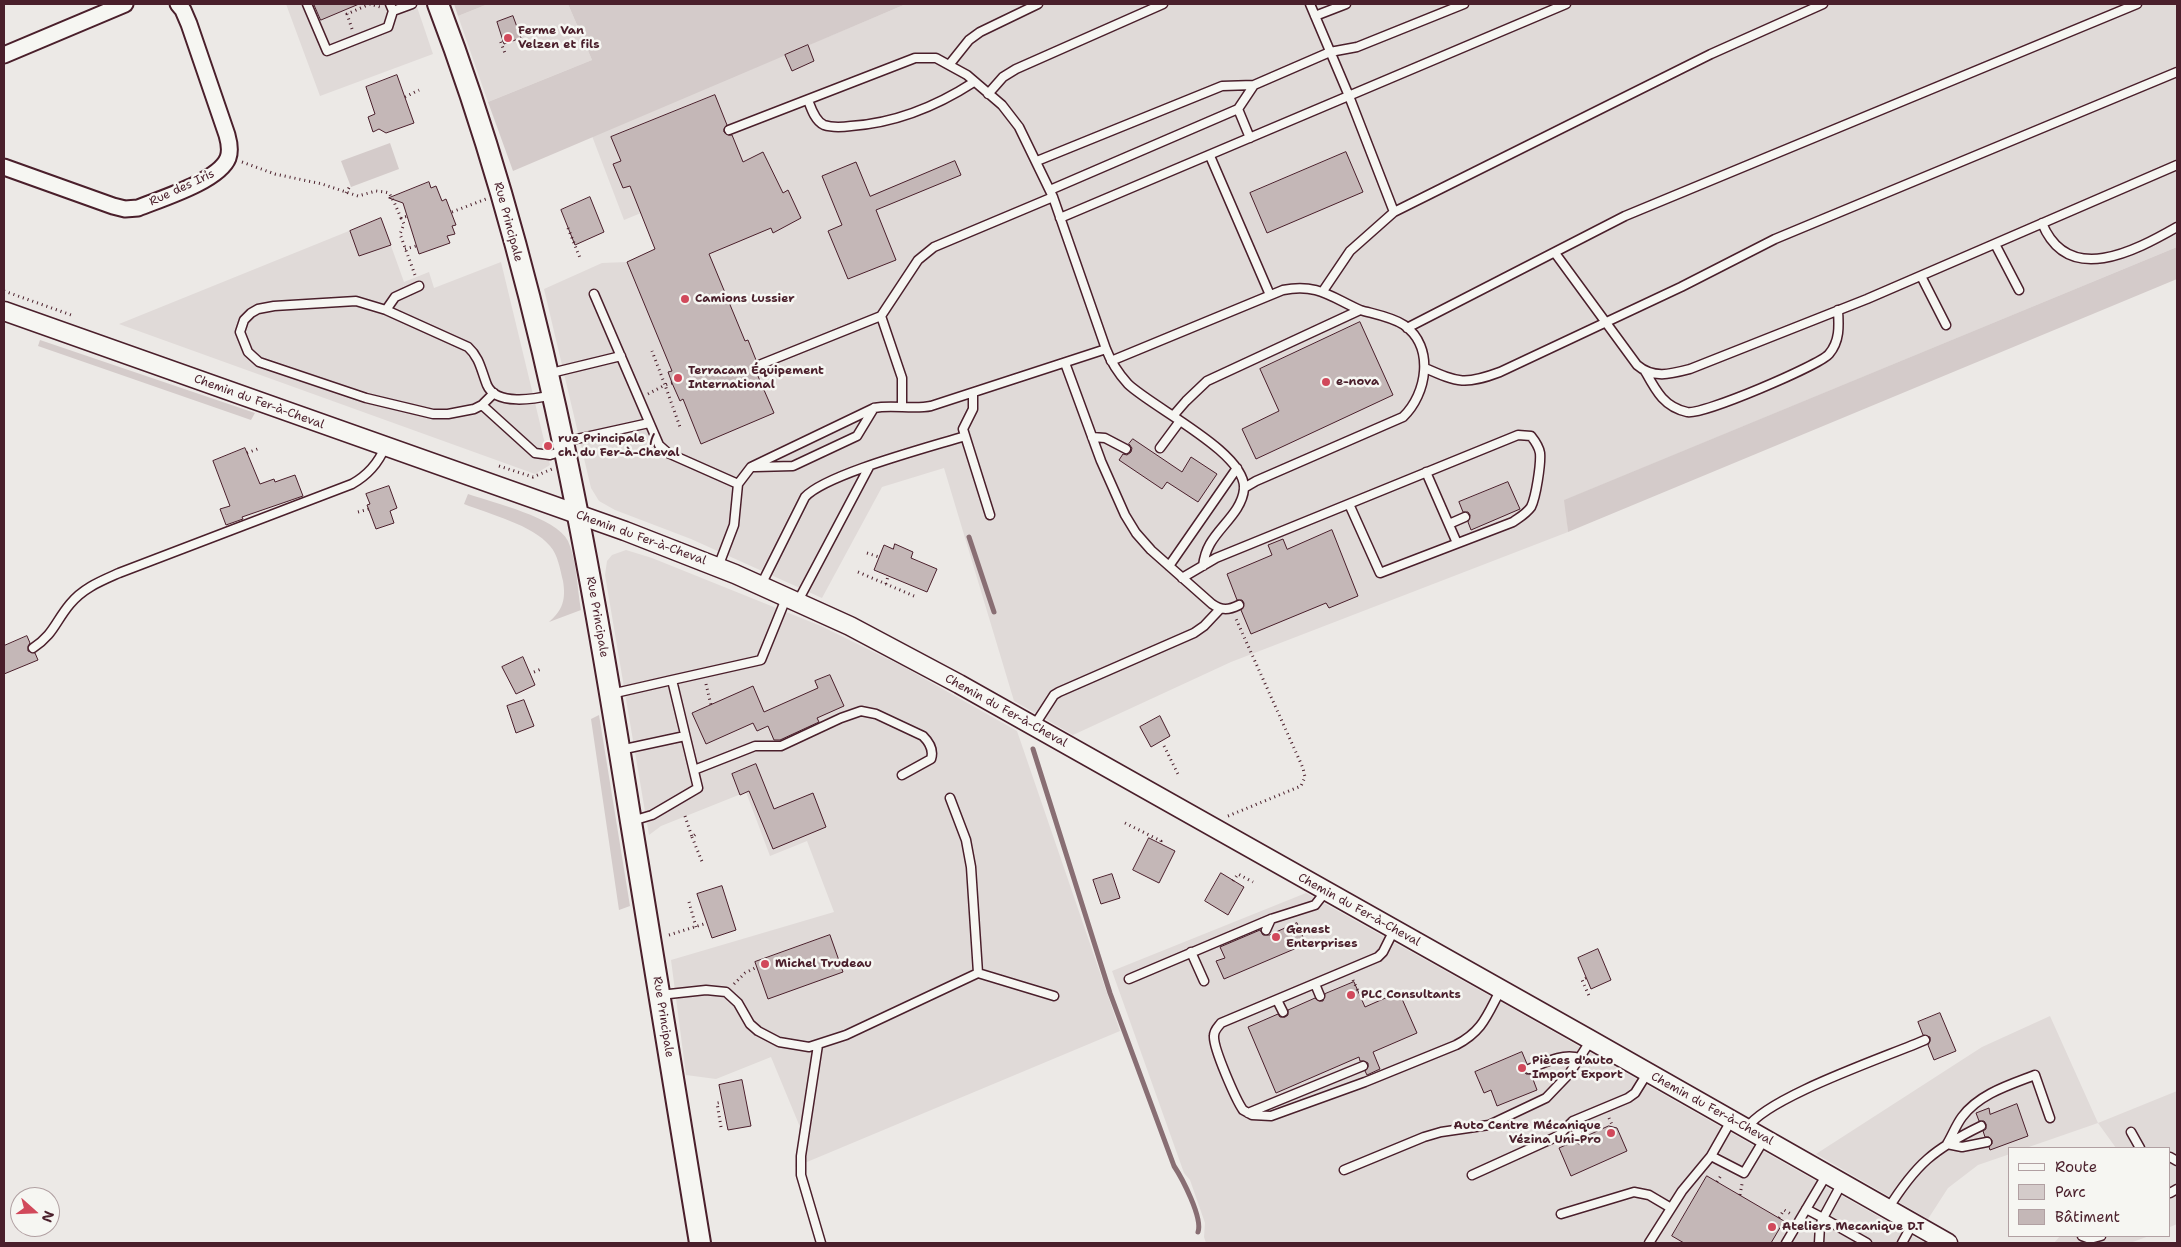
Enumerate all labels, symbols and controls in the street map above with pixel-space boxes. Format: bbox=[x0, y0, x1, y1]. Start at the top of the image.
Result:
place label: Ferme Van Velzen et fils bbox=[518, 24, 600, 52]
marker: Ferme Van Velzen et fils bbox=[502, 32, 514, 44]
street label: Rue des Iris bbox=[147, 167, 217, 209]
street label: Rue Principale bbox=[490, 181, 526, 263]
place label: Camions Lussier bbox=[695, 292, 795, 306]
marker: Camions Lussier bbox=[679, 293, 691, 305]
place label: Terracam Équipement International bbox=[688, 364, 824, 392]
street label: Chemin du Fer-à-Cheval bbox=[192, 372, 326, 432]
marker: Terracam Équipement International bbox=[672, 372, 684, 384]
place label: e-nova bbox=[1336, 375, 1379, 389]
marker: e-nova bbox=[1320, 376, 1332, 388]
place label: rue Principale / ch. du Fer-à-Cheval bbox=[558, 432, 680, 460]
marker: rue Principale / ch. du Fer-à-Cheval bbox=[542, 440, 554, 452]
street label: Chemin du Fer-à-Cheval bbox=[574, 508, 708, 568]
street label: Rue Principale bbox=[583, 575, 611, 659]
street label: Chemin du Fer-à-Cheval bbox=[942, 671, 1070, 751]
street label: Chemin du Fer-à-Cheval bbox=[1295, 870, 1423, 950]
place label: Genest Enterprises bbox=[1286, 923, 1358, 951]
marker: Genest Enterprises bbox=[1270, 931, 1282, 943]
place label: Michel Trudeau bbox=[775, 957, 872, 971]
marker: Michel Trudeau bbox=[759, 958, 771, 970]
street label: Rue Principale bbox=[649, 975, 677, 1059]
place label: PLC Consultants bbox=[1361, 988, 1461, 1002]
marker: PLC Consultants bbox=[1345, 989, 1357, 1001]
place label: Pièces d'auto Import Export bbox=[1532, 1054, 1623, 1082]
marker: Pièces d'auto Import Export bbox=[1516, 1062, 1528, 1074]
street label: Chemin du Fer-à-Cheval bbox=[1648, 1069, 1776, 1149]
place label: Auto Centre Mécanique Vézina Uni-Pro bbox=[1454, 1119, 1601, 1147]
marker: Auto Centre Mécanique Vézina Uni-Pro bbox=[1605, 1127, 1617, 1139]
legend bbox=[2008, 1147, 2171, 1237]
text: Route bbox=[2055, 1157, 2097, 1177]
text: Parc bbox=[2055, 1182, 2086, 1202]
north arrow bbox=[10, 1187, 60, 1237]
text: Bâtiment bbox=[2055, 1207, 2120, 1227]
text: N bbox=[38, 1208, 59, 1225]
place label: Ateliers Mecanique D.T bbox=[1782, 1220, 1925, 1234]
marker: Ateliers Mecanique D.T bbox=[1766, 1221, 1778, 1233]

